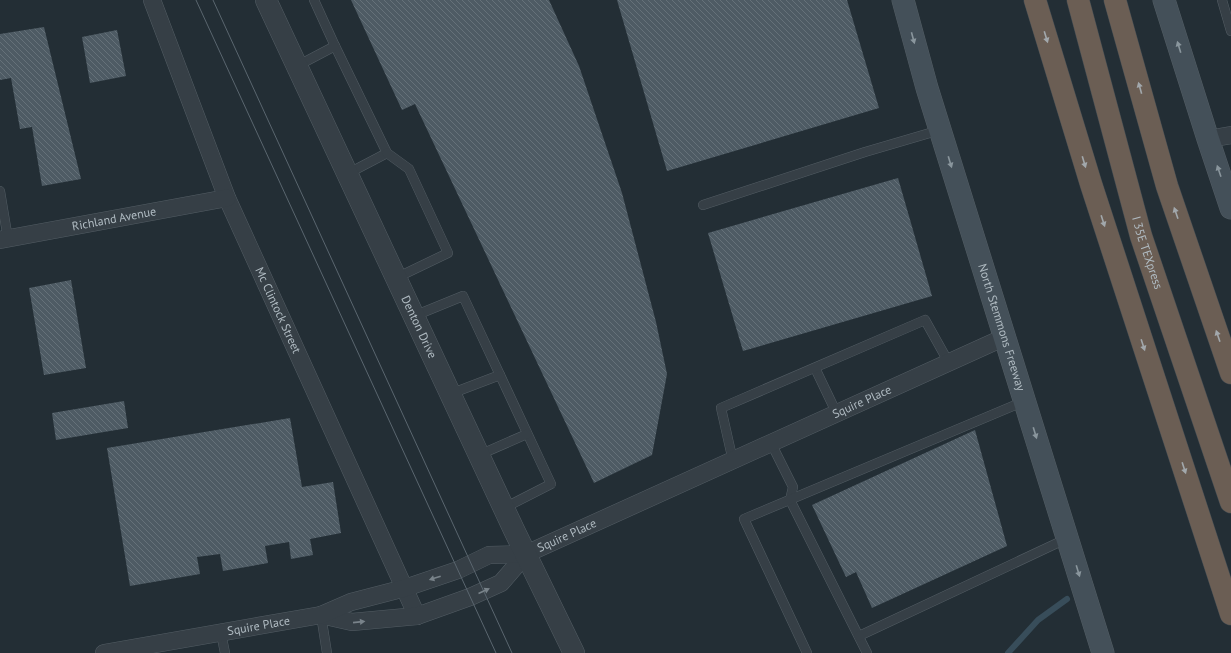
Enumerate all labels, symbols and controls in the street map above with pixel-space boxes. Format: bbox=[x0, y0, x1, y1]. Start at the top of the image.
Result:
one-way arrow bbox=[911, 31, 917, 44]
one-way arrow bbox=[1044, 32, 1050, 44]
one-way arrow bbox=[1176, 41, 1182, 53]
one-way arrow bbox=[1137, 82, 1143, 94]
one-way arrow bbox=[1081, 156, 1087, 168]
one-way arrow bbox=[947, 157, 953, 169]
one-way arrow bbox=[1215, 165, 1221, 177]
street label: Richland Avenue bbox=[71, 203, 157, 234]
one-way arrow bbox=[1173, 206, 1179, 218]
street label: I 35E TEXpress bbox=[1129, 214, 1166, 291]
one-way arrow bbox=[1100, 215, 1106, 227]
street label: North Stemmons Freeway bbox=[975, 262, 1029, 393]
street label: Mc Clintock Street bbox=[252, 265, 305, 356]
street label: Denton Drive bbox=[398, 293, 441, 361]
one-way arrow bbox=[1215, 329, 1221, 341]
one-way arrow bbox=[1140, 339, 1146, 351]
street label: Squire Place bbox=[830, 381, 894, 421]
one-way arrow bbox=[1032, 428, 1038, 440]
one-way arrow bbox=[1181, 463, 1187, 475]
street label: Squire Place bbox=[535, 515, 599, 555]
one-way arrow bbox=[1075, 565, 1081, 577]
one-way arrow bbox=[429, 575, 441, 581]
one-way arrow bbox=[478, 588, 490, 594]
street label: Squire Place bbox=[226, 613, 291, 638]
one-way arrow bbox=[353, 618, 365, 625]

